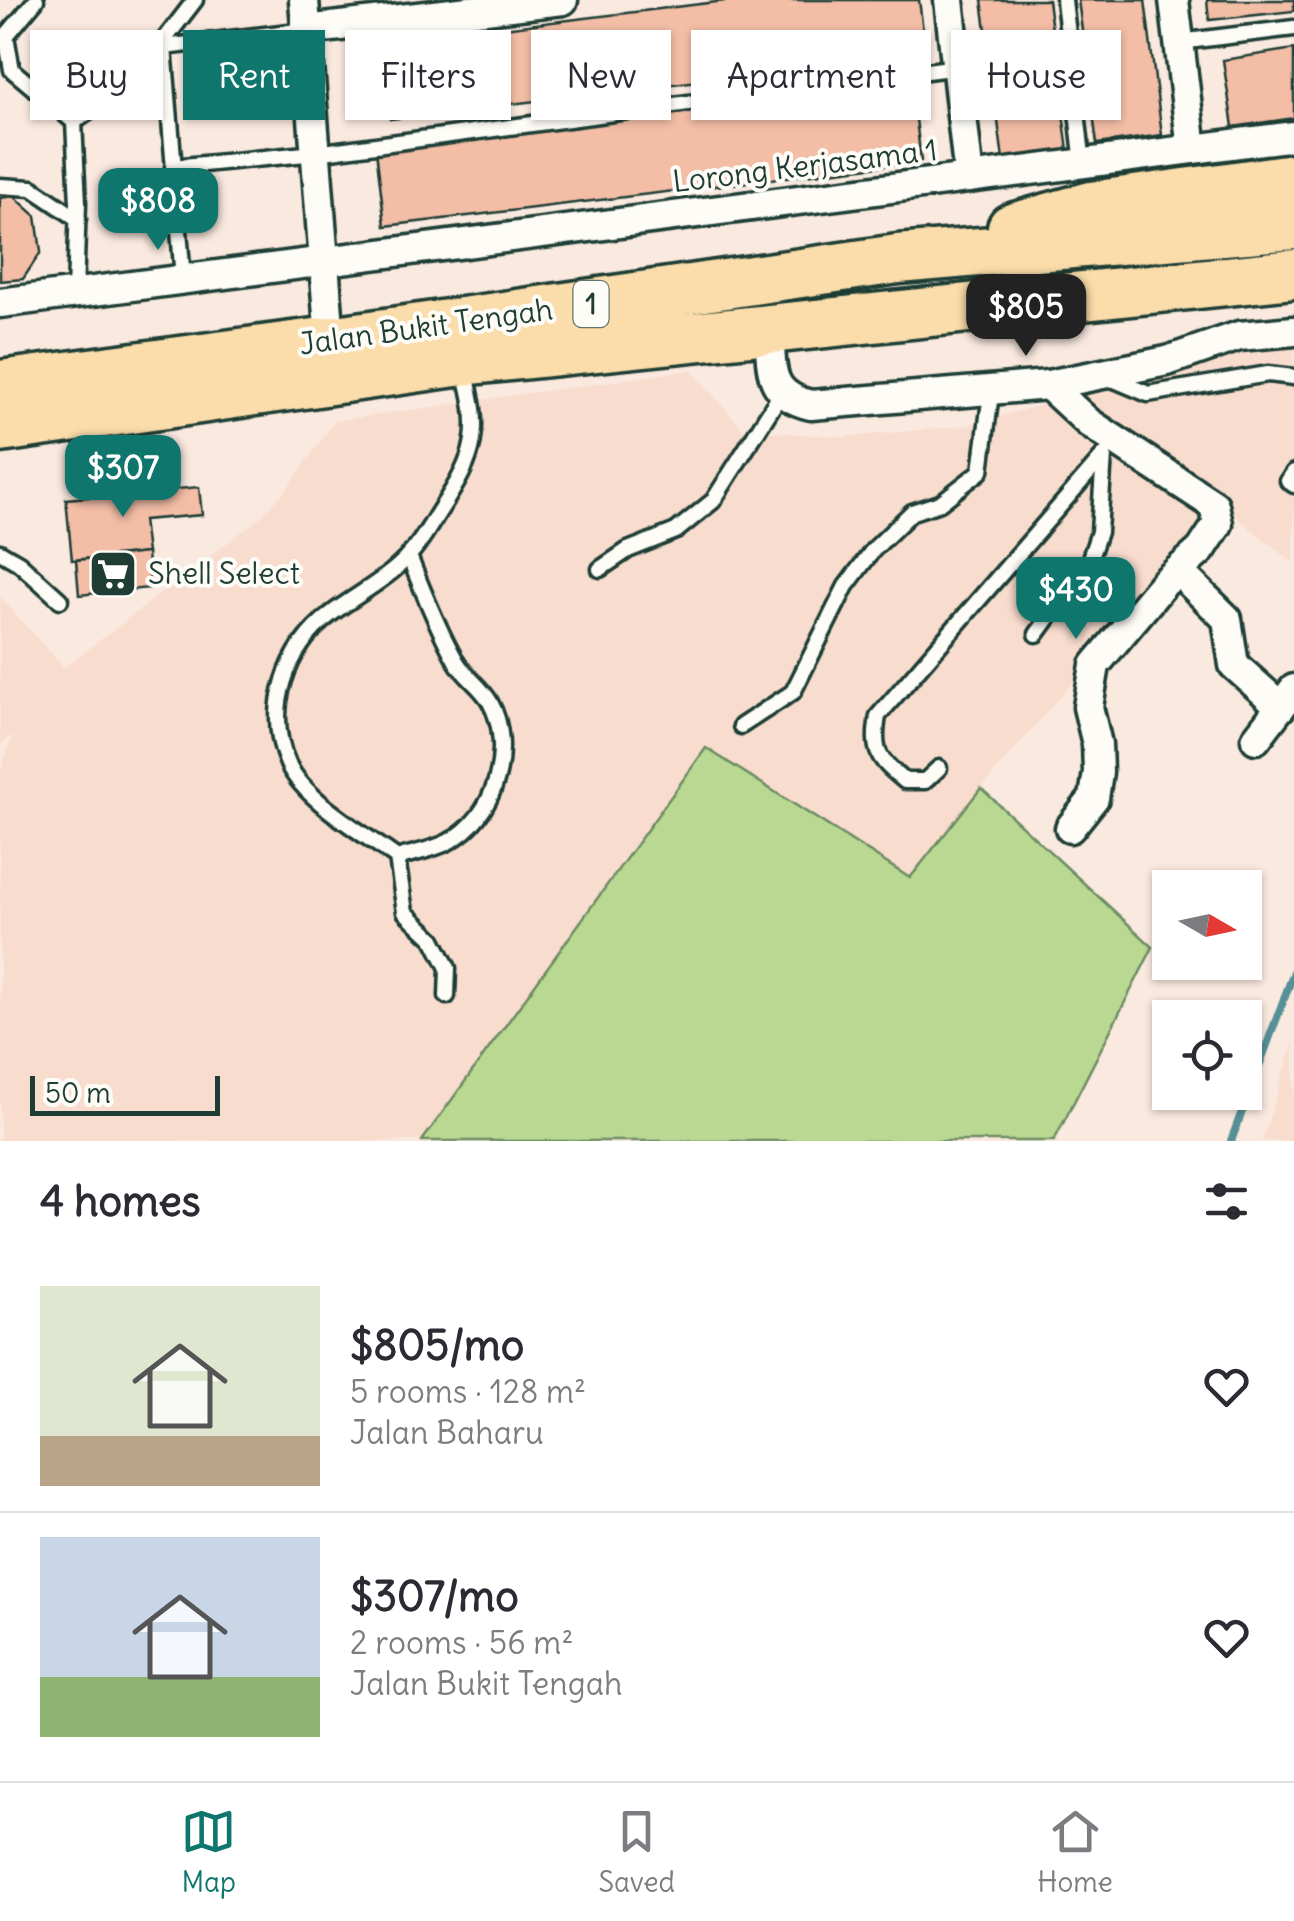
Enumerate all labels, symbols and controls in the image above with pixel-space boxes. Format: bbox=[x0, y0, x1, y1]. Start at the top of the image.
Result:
chip: Buy bbox=[30, 30, 163, 120]
chip: Rent bbox=[183, 30, 325, 120]
chip: Filters bbox=[345, 30, 511, 120]
chip: New bbox=[531, 30, 671, 120]
chip: Apartment bbox=[691, 30, 931, 120]
chip: House bbox=[951, 30, 1121, 120]
street label: Lorong Kerjasama 1 bbox=[670, 130, 939, 200]
pin: $808 bbox=[99, 168, 217, 253]
text: $808 bbox=[120, 180, 196, 221]
pin: $805 bbox=[967, 274, 1085, 359]
road number: 1 bbox=[574, 281, 608, 327]
text: $805 bbox=[988, 286, 1064, 327]
street label: Jalan Bukit Tengah bbox=[297, 289, 555, 363]
pin: $307 bbox=[64, 435, 182, 520]
text: $307 bbox=[87, 447, 159, 488]
supermarket icon: Shell Select bbox=[87, 548, 139, 600]
place label: Shell Select bbox=[148, 554, 300, 592]
pin: $430 bbox=[1017, 557, 1135, 642]
text: $430 bbox=[1038, 569, 1114, 610]
north arrow bbox=[1152, 870, 1262, 980]
map controls bbox=[1152, 870, 1262, 1110]
button: locate bbox=[1152, 1000, 1262, 1110]
scale bar bbox=[30, 1071, 220, 1116]
text: 50 m bbox=[45, 1075, 111, 1111]
icon: filters bbox=[1199, 1174, 1254, 1229]
text: 4 homes bbox=[40, 1175, 201, 1227]
text: $805/mo bbox=[350, 1319, 524, 1371]
icon: home bbox=[120, 1326, 240, 1446]
icon: heart bbox=[1199, 1359, 1254, 1414]
text: 5 rooms · 128 m² bbox=[350, 1371, 586, 1412]
text: Jalan Baharu bbox=[350, 1412, 544, 1453]
text: $307/mo bbox=[350, 1570, 519, 1622]
icon: home bbox=[120, 1577, 240, 1697]
icon: heart bbox=[1199, 1610, 1254, 1665]
text: 2 rooms · 56 m² bbox=[350, 1622, 573, 1663]
text: Jalan Bukit Tengah bbox=[350, 1663, 622, 1704]
tab: Map bbox=[181, 1804, 236, 1900]
tab: Saved bbox=[598, 1804, 675, 1900]
tab: Home bbox=[1037, 1804, 1113, 1900]

